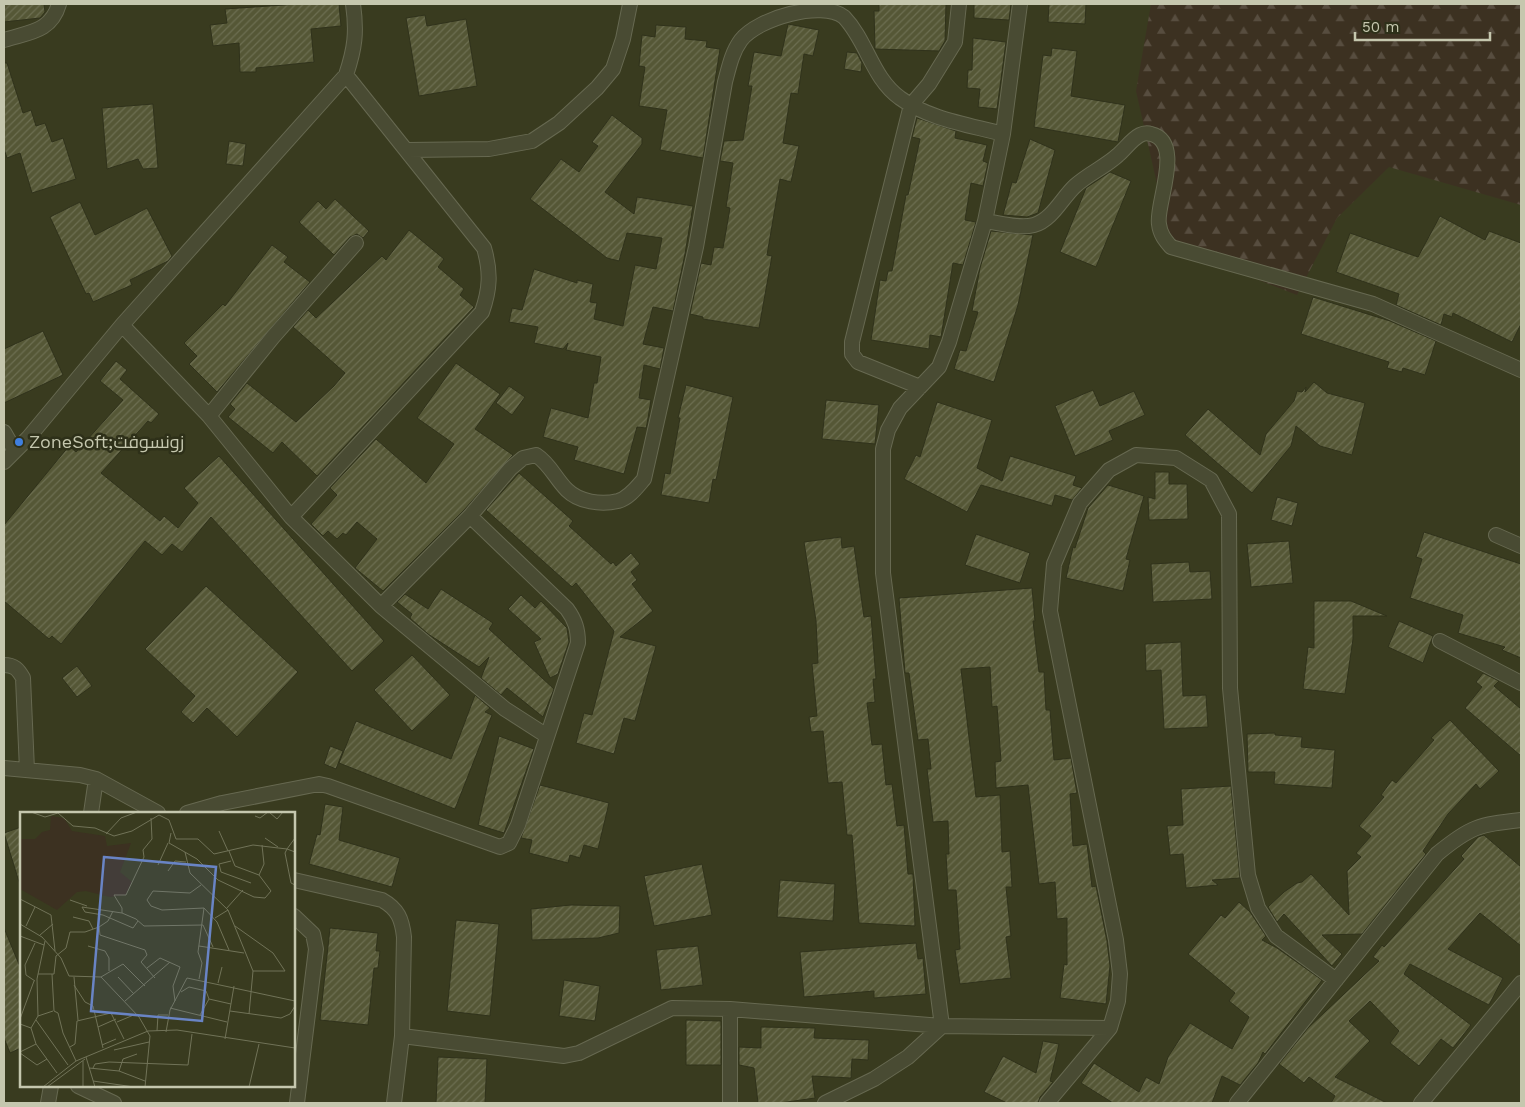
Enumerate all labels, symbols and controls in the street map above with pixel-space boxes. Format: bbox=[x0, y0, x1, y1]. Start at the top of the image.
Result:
scale bar bbox=[1355, 10, 1490, 42]
text: 50 m bbox=[1362, 18, 1399, 36]
place label: ZoneSoft;زونسوفت bbox=[29, 431, 184, 453]
marker: ZoneSoft;زونسوفت bbox=[13, 436, 25, 448]
inset map bbox=[20, 812, 295, 1087]

